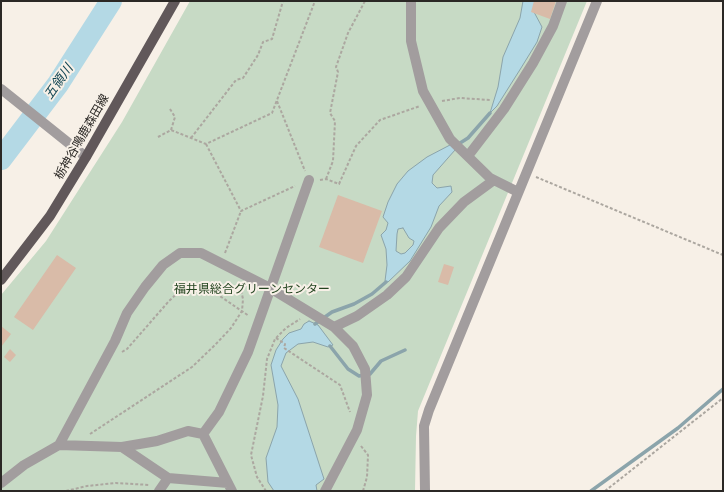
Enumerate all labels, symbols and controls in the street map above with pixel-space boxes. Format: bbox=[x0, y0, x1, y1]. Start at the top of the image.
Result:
water label: 五領川 bbox=[41, 62, 77, 102]
street label: 栃神谷鳴鹿森田線 bbox=[52, 92, 112, 182]
park label: 福井県総合グリーンセンター bbox=[174, 283, 330, 297]

